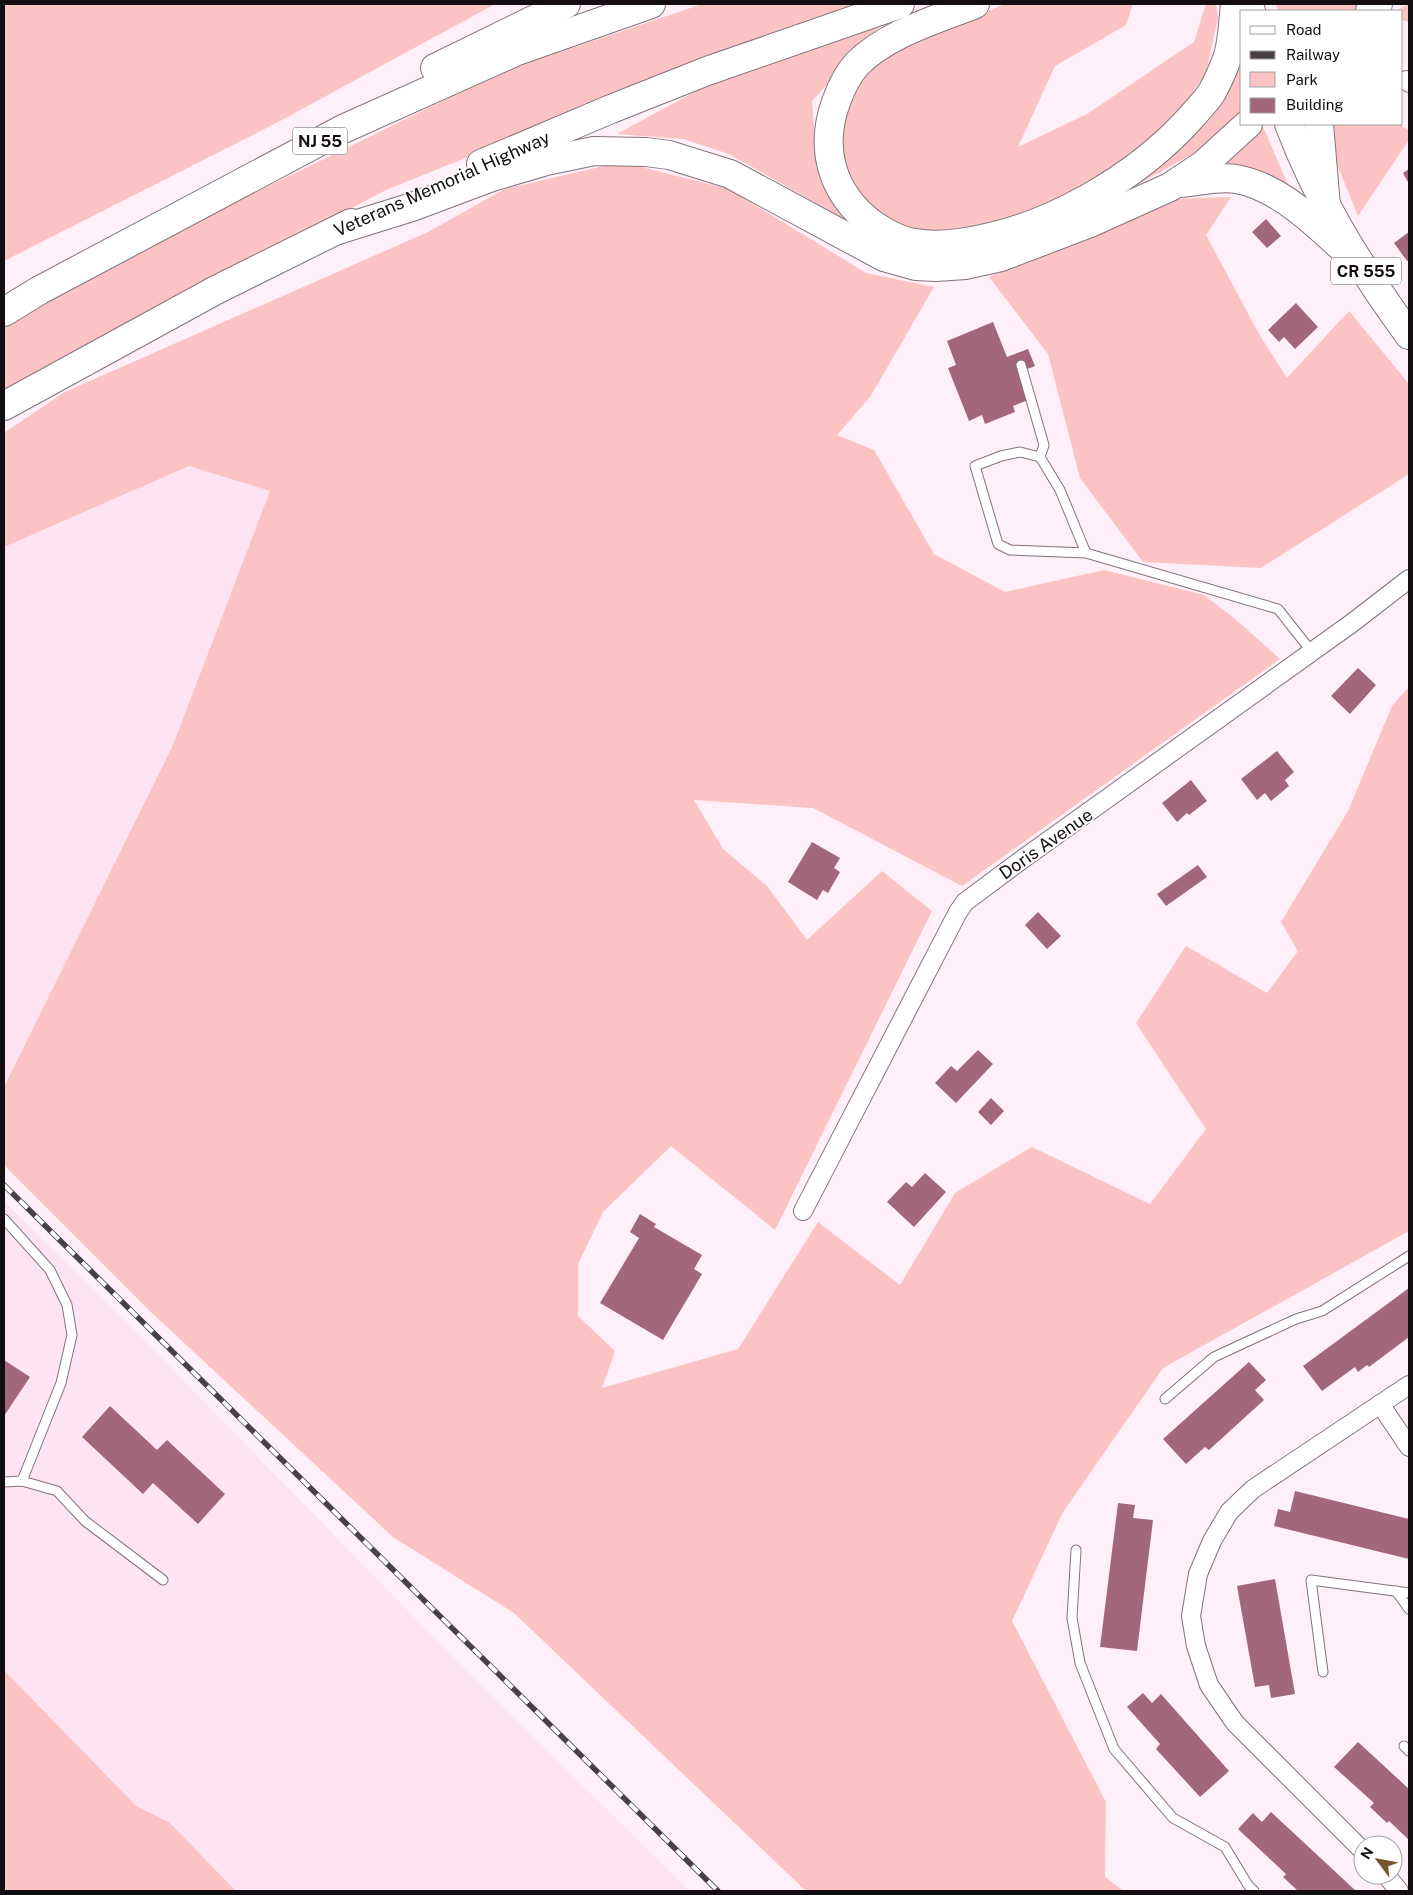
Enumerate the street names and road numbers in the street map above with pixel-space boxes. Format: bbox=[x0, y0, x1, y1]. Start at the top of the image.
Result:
street label: Veterans Memorial Highway bbox=[331, 126, 553, 241]
road number: NJ 55 bbox=[292, 128, 348, 154]
road number: CR 555 bbox=[1331, 258, 1401, 284]
street label: Doris Avenue bbox=[995, 804, 1097, 884]

